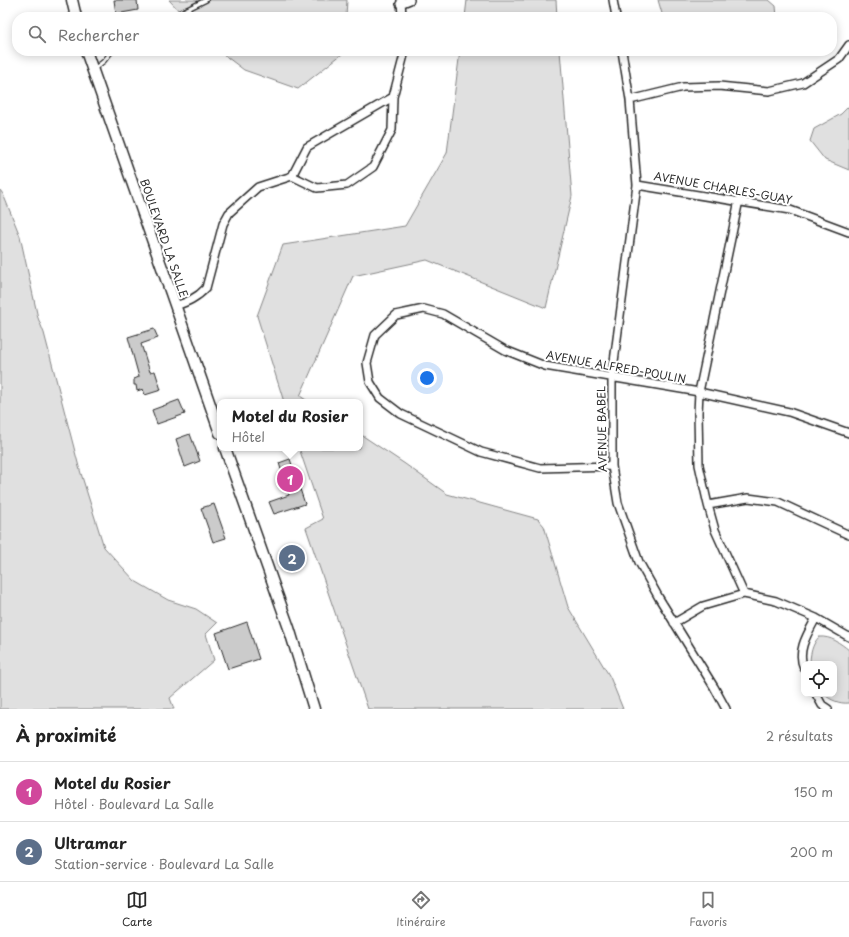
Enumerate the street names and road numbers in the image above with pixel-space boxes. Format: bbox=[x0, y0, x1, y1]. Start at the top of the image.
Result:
street label: AVENUE CHARLES-GUAY bbox=[652, 167, 794, 208]
street label: BOULEVARD LA SALLE bbox=[136, 176, 193, 300]
street label: AVENUE ALFRED-POULIN bbox=[545, 346, 687, 387]
street label: AVENUE BABEL bbox=[592, 386, 611, 472]

